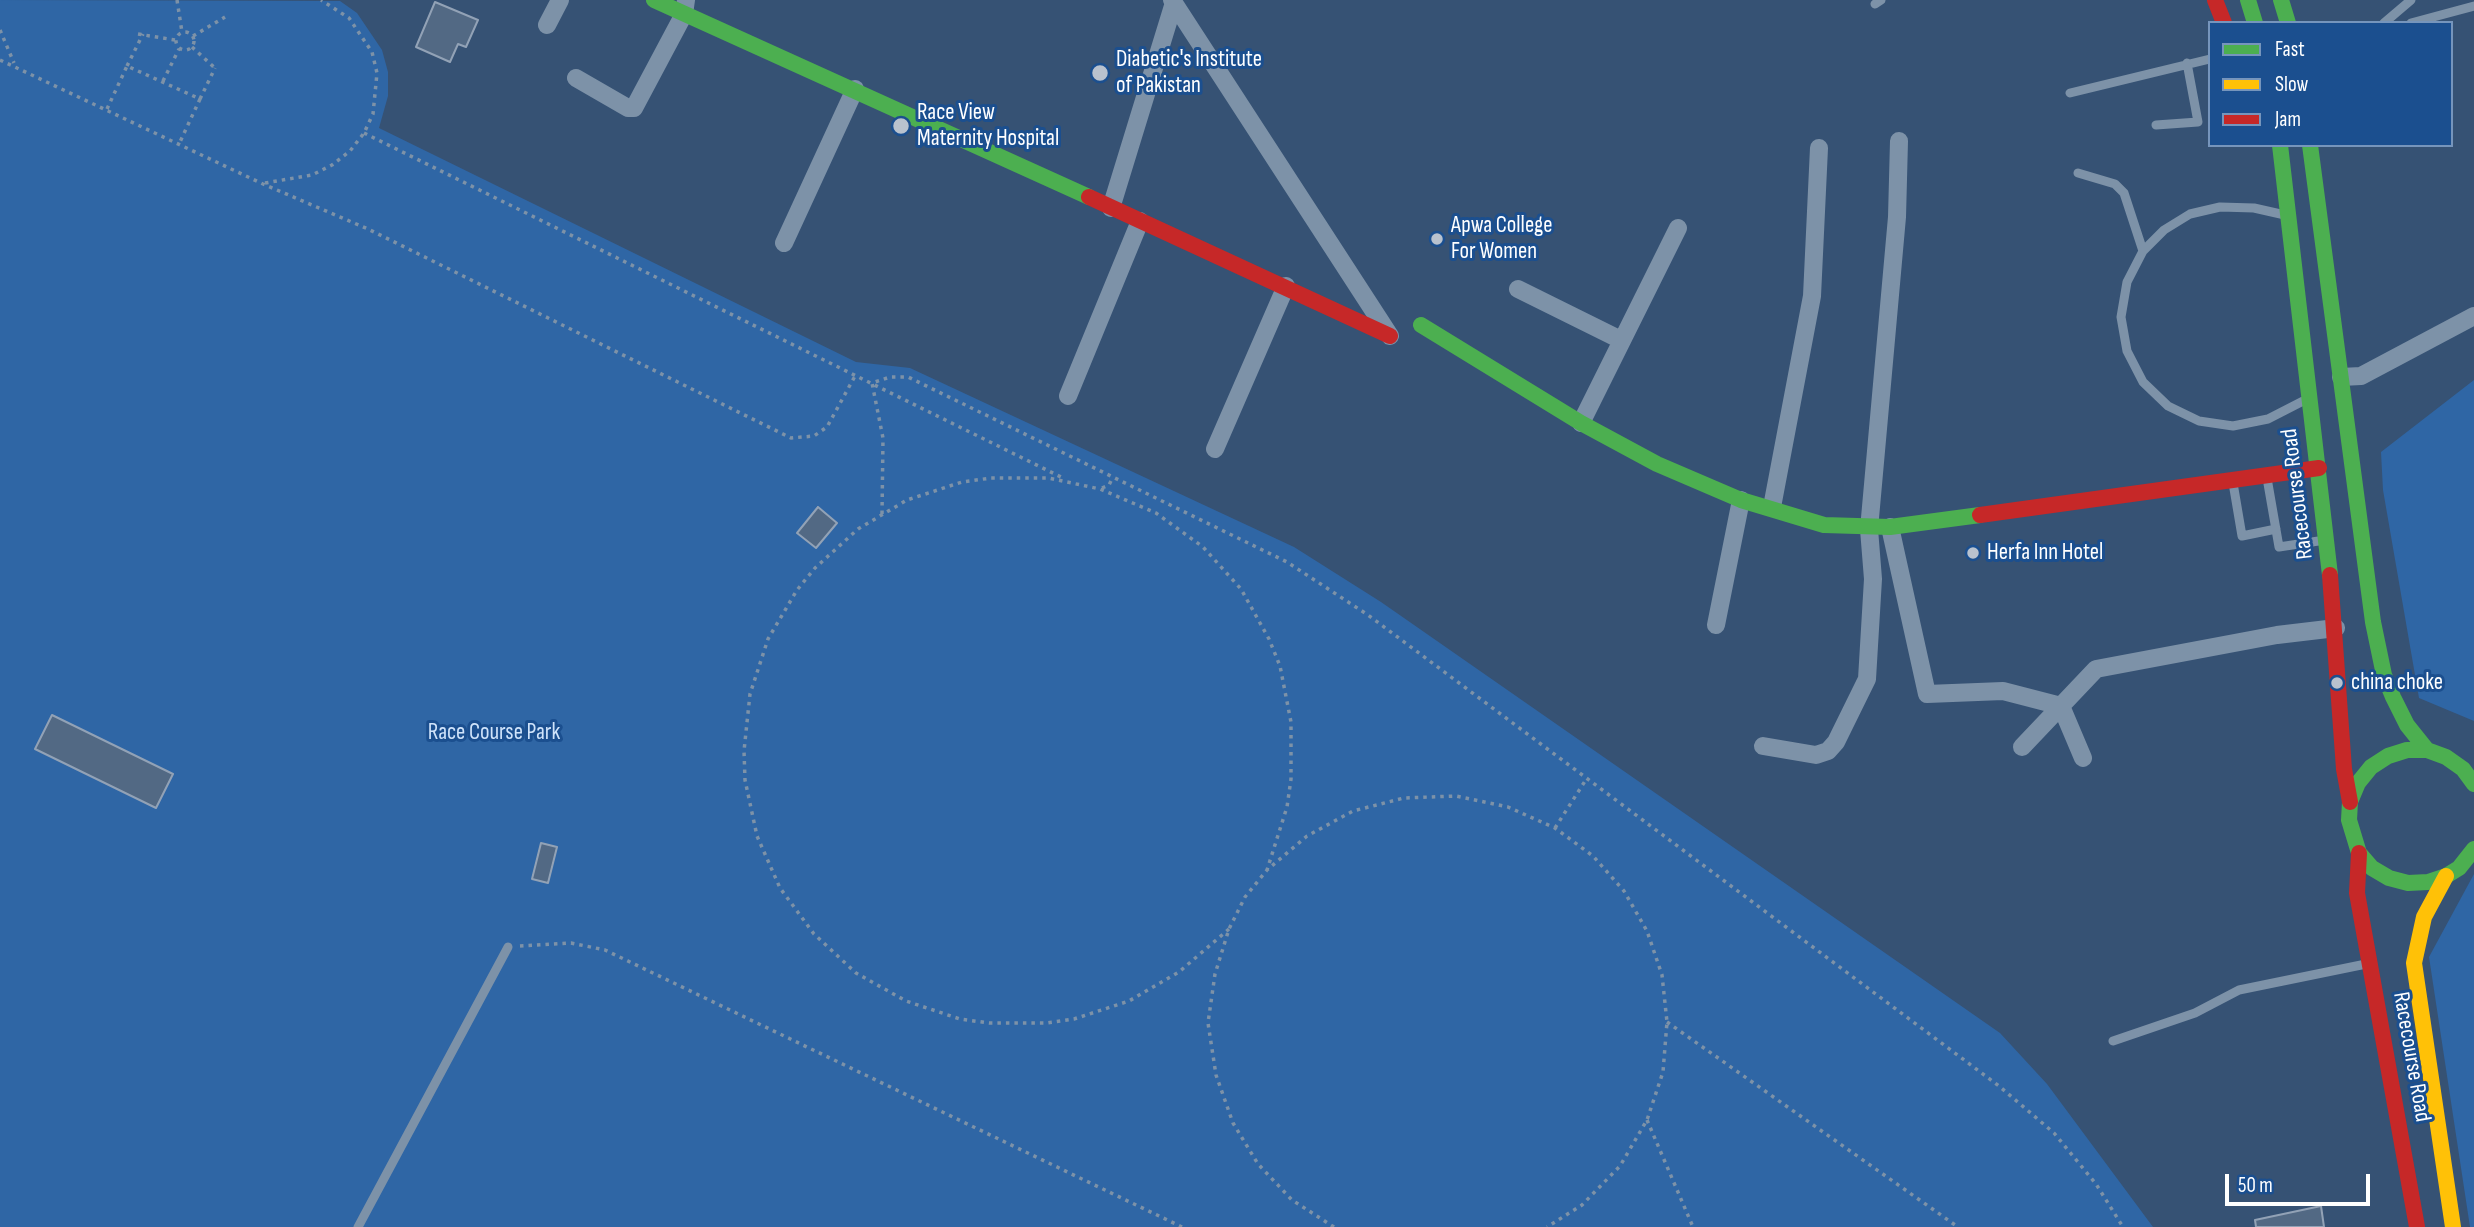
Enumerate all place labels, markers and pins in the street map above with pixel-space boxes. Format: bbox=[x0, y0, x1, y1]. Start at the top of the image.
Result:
place label: Diabetic's Institute of Pakistan bbox=[1116, 46, 1262, 100]
marker: Diabetic's Institute of Pakistan bbox=[1090, 63, 1110, 83]
place label: Race View Maternity Hospital bbox=[917, 99, 1059, 153]
marker: Race View Maternity Hospital bbox=[891, 116, 911, 136]
place label: Apwa College For Women bbox=[1451, 212, 1552, 266]
marker: Apwa College For Women bbox=[1429, 231, 1445, 247]
place label: Herfa Inn Hotel bbox=[1987, 539, 2103, 567]
marker: Herfa Inn Hotel bbox=[1965, 545, 1981, 561]
place label: china choke bbox=[2351, 669, 2443, 697]
marker: china choke bbox=[2329, 675, 2345, 691]

